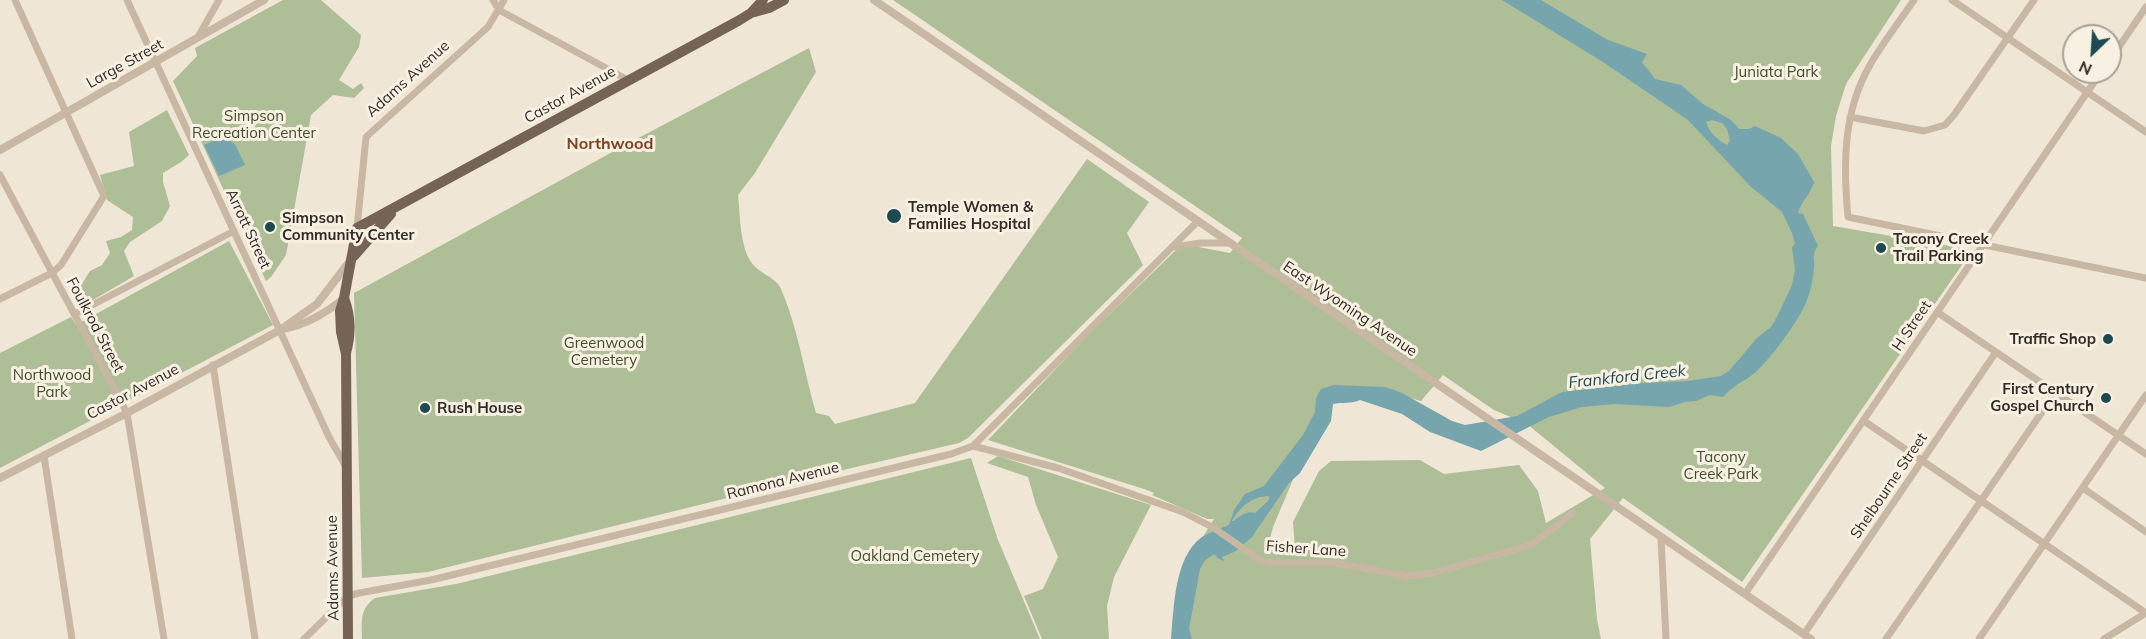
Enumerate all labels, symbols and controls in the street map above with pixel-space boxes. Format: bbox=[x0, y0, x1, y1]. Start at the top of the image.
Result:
north arrow bbox=[2062, 24, 2122, 84]
street label: Large Street bbox=[83, 35, 167, 93]
street label: Adams Avenue bbox=[363, 37, 453, 121]
text: N bbox=[2076, 57, 2095, 80]
street label: Castor Avenue bbox=[521, 62, 619, 128]
park label: Juniata Park bbox=[1734, 63, 1818, 81]
park label: Simpson Recreation Center bbox=[192, 107, 316, 142]
district label: Northwood bbox=[567, 134, 653, 154]
street label: Arrott Street bbox=[222, 186, 274, 272]
place label: Temple Women & Families Hospital bbox=[908, 198, 1033, 233]
marker: Temple Women & Families Hospital bbox=[885, 207, 903, 225]
place label: Simpson Community Center bbox=[282, 209, 414, 244]
marker: Simpson Community Center bbox=[263, 220, 277, 234]
place label: Tacony Creek Trail Parking bbox=[1893, 230, 1989, 265]
marker: Tacony Creek Trail Parking bbox=[1874, 241, 1888, 255]
street label: East Wyoming Avenue bbox=[1280, 257, 1420, 361]
street label: Foulkrod Street bbox=[62, 274, 128, 376]
street label: H Street bbox=[1889, 297, 1935, 355]
place label: Traffic Shop bbox=[2010, 330, 2096, 348]
marker: Traffic Shop bbox=[2101, 332, 2115, 346]
park label: Greenwood Cemetery bbox=[564, 334, 644, 369]
street label: Castor Avenue bbox=[84, 360, 182, 424]
water label: Frankford Creek bbox=[1567, 361, 1687, 393]
park label: Northwood Park bbox=[13, 366, 91, 401]
place label: First Century Gospel Church bbox=[1990, 380, 2094, 415]
marker: First Century Gospel Church bbox=[2099, 391, 2113, 405]
place label: Rush House bbox=[437, 399, 522, 417]
marker: Rush House bbox=[418, 401, 432, 415]
street label: Shelbourne Street bbox=[1847, 430, 1931, 542]
park label: Tacony Creek Park bbox=[1683, 448, 1759, 483]
street label: Ramona Avenue bbox=[725, 458, 841, 504]
street label: Adams Avenue bbox=[323, 515, 343, 621]
street label: Fisher Lane bbox=[1266, 537, 1346, 561]
park label: Oakland Cemetery bbox=[851, 547, 979, 565]

